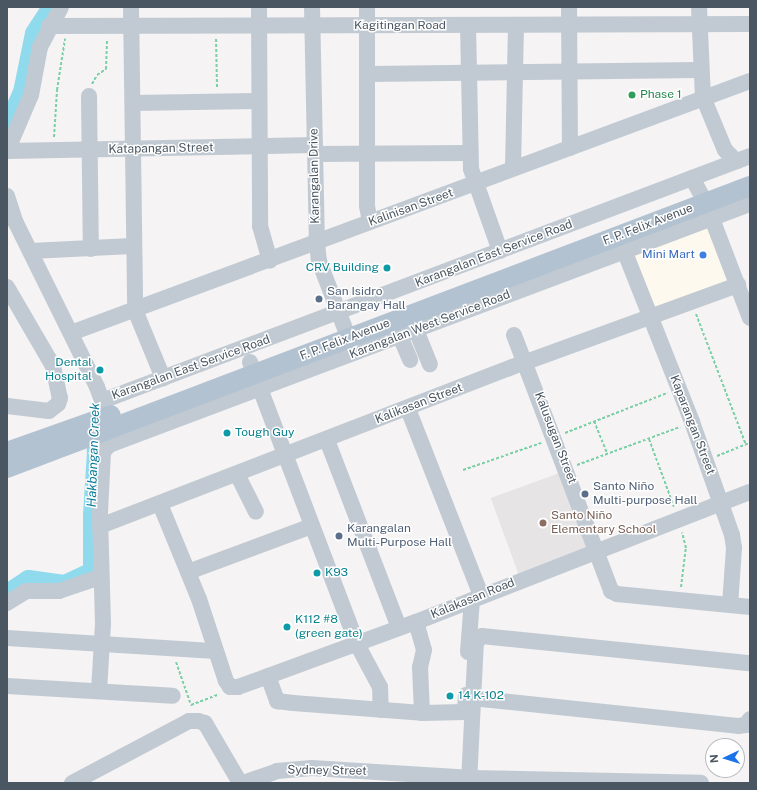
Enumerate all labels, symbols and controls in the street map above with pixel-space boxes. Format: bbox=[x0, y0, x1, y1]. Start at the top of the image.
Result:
street label: Kagitingan Road bbox=[354, 19, 446, 33]
place label: Phase 1 bbox=[640, 88, 682, 102]
marker: Phase 1 bbox=[627, 90, 637, 100]
street label: Karangalan Drive bbox=[307, 128, 323, 224]
street label: Katapangan Street bbox=[108, 141, 214, 157]
street label: Kalinisan Street bbox=[367, 186, 455, 230]
street label: F. P. Felix Avenue bbox=[601, 201, 695, 249]
street label: Karangalan East Service Road bbox=[413, 217, 575, 291]
place label: Mini Mart bbox=[642, 248, 695, 262]
marker: Mini Mart bbox=[698, 250, 708, 260]
place label: CRV Building bbox=[306, 261, 379, 275]
marker: CRV Building bbox=[382, 263, 392, 273]
place label: San Isidro Barangay Hall bbox=[327, 285, 406, 313]
street label: Karangalan West Service Road bbox=[347, 288, 513, 362]
marker: San Isidro Barangay Hall bbox=[314, 294, 324, 304]
street label: F. P. Felix Avenue bbox=[298, 316, 392, 364]
street label: Karangalan East Service Road bbox=[110, 333, 272, 403]
place label: Dental Hospital bbox=[45, 356, 92, 384]
marker: Dental Hospital bbox=[95, 365, 105, 375]
street label: Kaparangan Street bbox=[666, 373, 718, 477]
street label: Kalikasan Street bbox=[373, 381, 465, 427]
street label: Kalusugan Street bbox=[531, 390, 579, 486]
water label: Hakbangan Creek bbox=[84, 402, 104, 508]
place label: Tough Guy bbox=[235, 426, 294, 440]
marker: Tough Guy bbox=[222, 428, 232, 438]
place label: Santo Niño Multi-purpose Hall bbox=[593, 480, 697, 508]
marker: Santo Niño Multi-purpose Hall bbox=[580, 489, 590, 499]
place label: Santo Niño Elementary School bbox=[551, 509, 656, 537]
marker: Santo Niño Elementary School bbox=[538, 518, 548, 528]
place label: Karangalan Multi-Purpose Hall bbox=[347, 522, 452, 550]
marker: Karangalan Multi-Purpose Hall bbox=[334, 531, 344, 541]
place label: K93 bbox=[325, 566, 348, 580]
marker: K93 bbox=[312, 568, 322, 578]
street label: Kalakasan Road bbox=[429, 576, 517, 622]
place label: K112 #8 (green gate) bbox=[295, 613, 363, 641]
marker: K112 #8 (green gate) bbox=[282, 622, 292, 632]
place label: 14 K-102 bbox=[458, 689, 504, 703]
marker: 14 K-102 bbox=[445, 691, 455, 701]
north arrow bbox=[705, 738, 745, 778]
text: N bbox=[708, 754, 720, 763]
street label: Sydney Street bbox=[287, 763, 367, 779]

